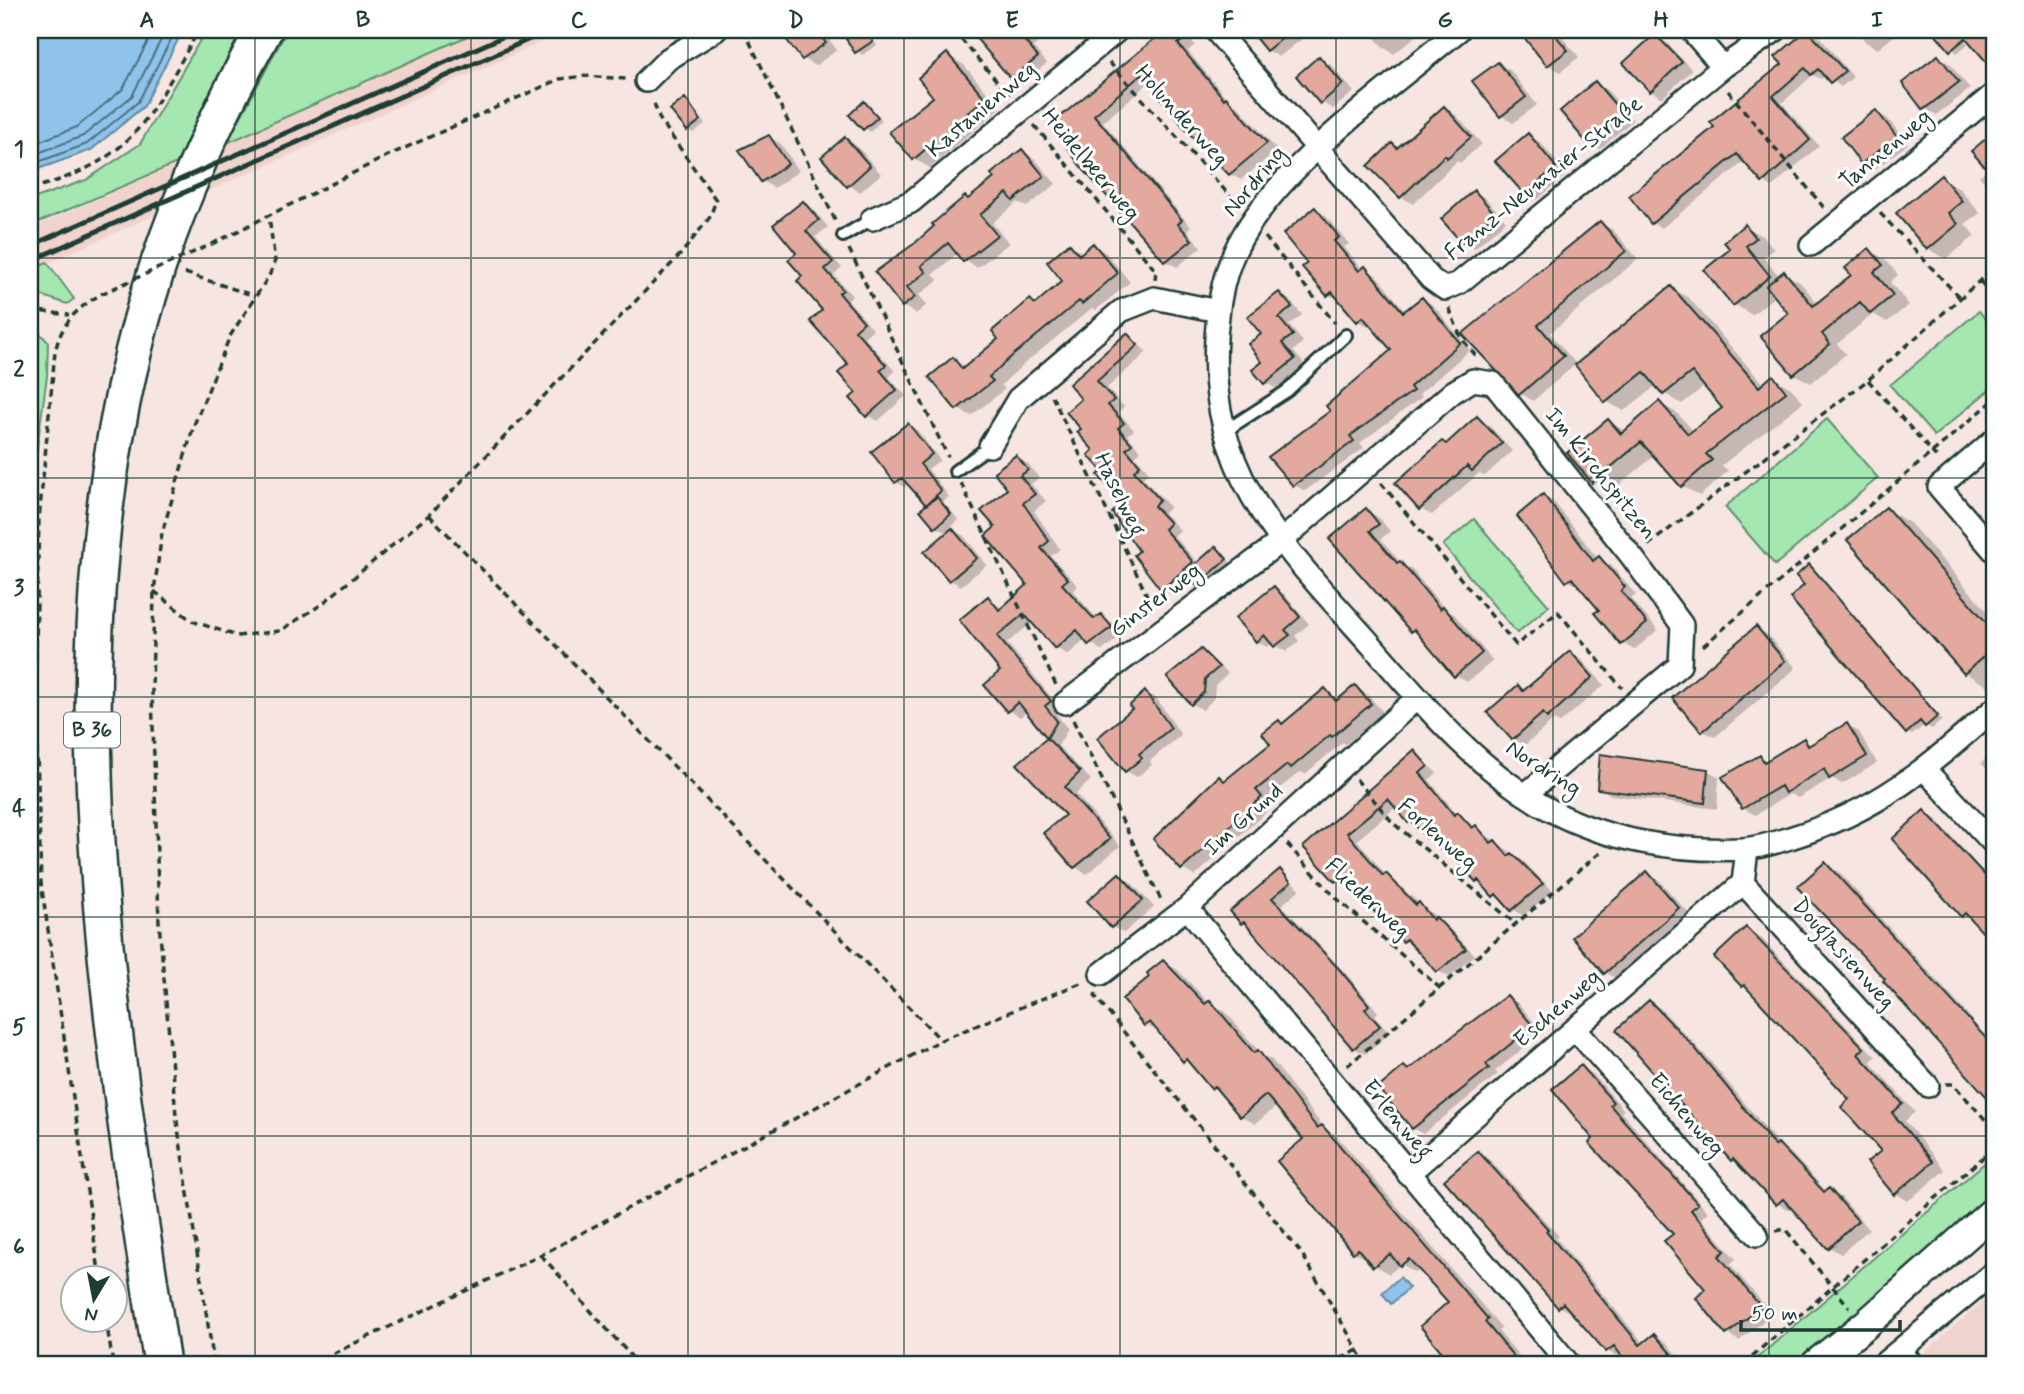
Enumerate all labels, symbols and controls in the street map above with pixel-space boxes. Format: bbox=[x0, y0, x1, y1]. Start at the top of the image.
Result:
text: A bbox=[139, 6, 155, 36]
text: B bbox=[356, 6, 371, 36]
text: C bbox=[571, 6, 588, 36]
text: D bbox=[788, 6, 804, 36]
text: E bbox=[1005, 6, 1019, 36]
text: F bbox=[1222, 6, 1234, 36]
text: G bbox=[1437, 6, 1453, 36]
text: H bbox=[1653, 6, 1669, 36]
text: I bbox=[1871, 6, 1883, 36]
street label: Kastanienweg bbox=[920, 55, 1044, 165]
street label: Holunderweg bbox=[1127, 59, 1235, 173]
street label: Franz-Neumaier-Straße bbox=[1439, 90, 1649, 268]
street label: Heidelbeerweg bbox=[1032, 102, 1146, 229]
street label: Tannenweg bbox=[1834, 103, 1940, 199]
text: 1 bbox=[14, 135, 24, 165]
street label: Nordring bbox=[1217, 140, 1295, 225]
text: 2 bbox=[13, 355, 25, 385]
street label: Im Kirchspitzen bbox=[1537, 402, 1663, 546]
street label: Haselweg bbox=[1084, 448, 1152, 543]
street label: Ginsterweg bbox=[1104, 557, 1209, 647]
text: 3 bbox=[14, 574, 25, 604]
road number: B 36 bbox=[64, 712, 120, 748]
street label: Nordring bbox=[1499, 734, 1586, 806]
street label: Im Grund bbox=[1198, 777, 1290, 863]
street label: Forlenweg bbox=[1389, 792, 1483, 879]
text: 4 bbox=[12, 794, 26, 824]
street label: Fliederweg bbox=[1318, 852, 1416, 946]
street label: Douglasienweg bbox=[1783, 892, 1901, 1018]
street label: Eschenweg bbox=[1508, 963, 1609, 1057]
text: 5 bbox=[12, 1013, 26, 1043]
street label: Eichenweg bbox=[1640, 1067, 1731, 1164]
street label: Erlenweg bbox=[1353, 1074, 1439, 1167]
text: 6 bbox=[13, 1233, 25, 1263]
north arrow bbox=[60, 1264, 130, 1334]
scale bar bbox=[1741, 1289, 1900, 1333]
text: 50 m bbox=[1751, 1300, 1798, 1328]
text: N bbox=[83, 1301, 100, 1328]

